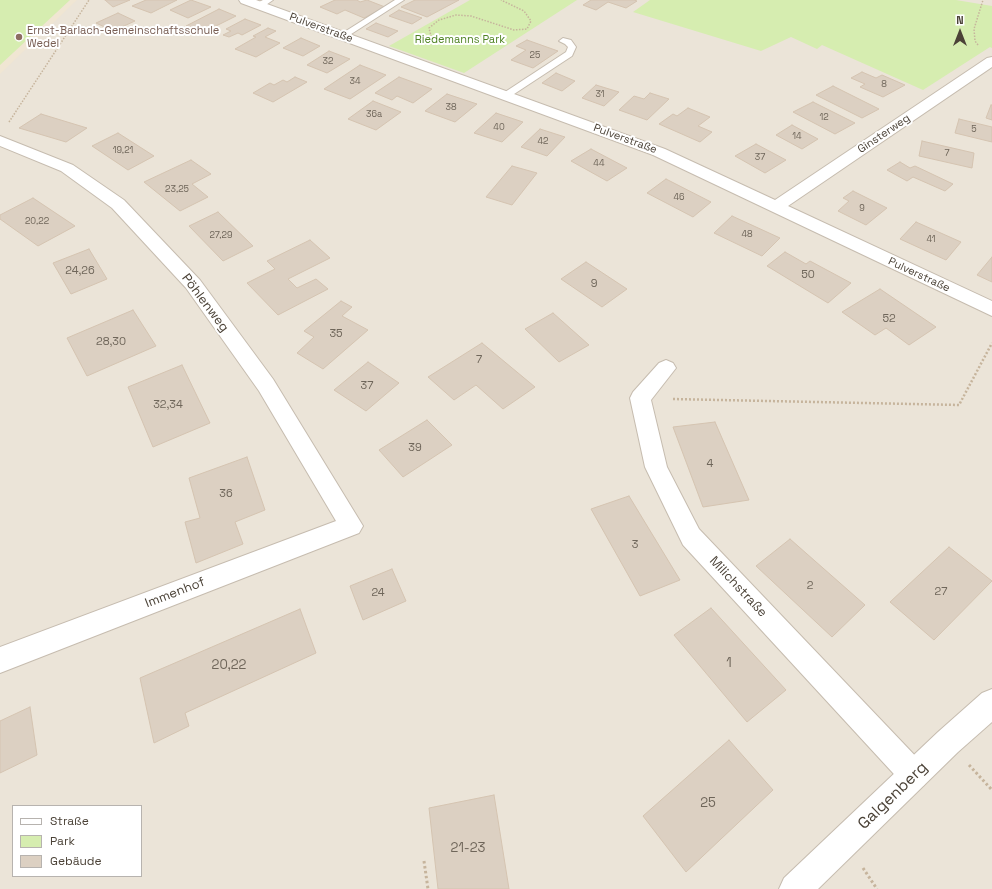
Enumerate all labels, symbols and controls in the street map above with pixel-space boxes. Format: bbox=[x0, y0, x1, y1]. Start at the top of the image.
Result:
street label: Pulverstraße bbox=[287, 10, 355, 46]
north arrow bbox=[940, 12, 980, 52]
text: N bbox=[956, 13, 964, 27]
place label: Ernst-Barlach-Gemeinschaftsschule Wedel bbox=[27, 24, 219, 50]
marker: Ernst-Barlach-Gemeinschaftsschule Wedel bbox=[14, 32, 24, 42]
park label: Riedemanns Park bbox=[415, 33, 505, 47]
house number: 25 bbox=[530, 51, 540, 61]
house number: 32 bbox=[323, 57, 333, 67]
house number: 34 bbox=[349, 77, 361, 87]
house number: 8 bbox=[881, 80, 887, 90]
house number: 31 bbox=[595, 90, 605, 100]
house number: 38 bbox=[445, 103, 457, 113]
house number: 36a bbox=[366, 110, 382, 120]
street label: Ginsterweg bbox=[855, 112, 913, 156]
house number: 12 bbox=[819, 113, 829, 123]
street label: Pulverstraße bbox=[591, 121, 659, 157]
house number: 40 bbox=[493, 123, 505, 133]
house number: 5 bbox=[971, 125, 977, 135]
house number: 14 bbox=[792, 132, 802, 142]
house number: 42 bbox=[537, 137, 549, 147]
house number: 19,21 bbox=[113, 146, 133, 156]
house number: 7 bbox=[944, 149, 950, 159]
house number: 37 bbox=[755, 153, 765, 163]
house number: 44 bbox=[593, 159, 605, 169]
house number: 23,25 bbox=[165, 185, 189, 195]
house number: 46 bbox=[673, 193, 685, 203]
house number: 9 bbox=[859, 204, 865, 214]
house number: 20,22 bbox=[25, 217, 49, 227]
house number: 48 bbox=[741, 230, 753, 240]
house number: 27,29 bbox=[209, 231, 233, 241]
house number: 41 bbox=[926, 235, 936, 245]
street label: Pulverstraße bbox=[886, 255, 952, 295]
house number: 24,26 bbox=[65, 264, 95, 278]
house number: 50 bbox=[801, 268, 815, 282]
street label: Pöhlenweg bbox=[178, 271, 232, 335]
house number: 9 bbox=[591, 277, 597, 291]
house number: 52 bbox=[882, 312, 896, 326]
house number: 35 bbox=[329, 327, 343, 341]
house number: 28,30 bbox=[96, 335, 126, 349]
house number: 7 bbox=[476, 353, 482, 367]
house number: 37 bbox=[361, 379, 373, 393]
house number: 32,34 bbox=[153, 398, 183, 412]
house number: 39 bbox=[408, 441, 422, 455]
house number: 4 bbox=[707, 457, 713, 471]
house number: 36 bbox=[219, 487, 233, 501]
house number: 3 bbox=[632, 538, 638, 552]
street label: Milichstraße bbox=[706, 553, 770, 621]
street label: Immenhof bbox=[143, 574, 207, 612]
house number: 2 bbox=[807, 579, 813, 593]
house number: 27 bbox=[935, 585, 947, 599]
house number: 24 bbox=[371, 586, 385, 600]
house number: 1 bbox=[726, 655, 732, 671]
house number: 20,22 bbox=[212, 657, 246, 673]
street label: Galgenberg bbox=[854, 758, 932, 834]
house number: 25 bbox=[700, 795, 716, 811]
legend bbox=[12, 805, 142, 877]
text: Straße bbox=[50, 813, 89, 829]
text: Park bbox=[50, 833, 75, 849]
house number: 21-23 bbox=[451, 840, 485, 856]
text: Gebäude bbox=[50, 853, 102, 869]

